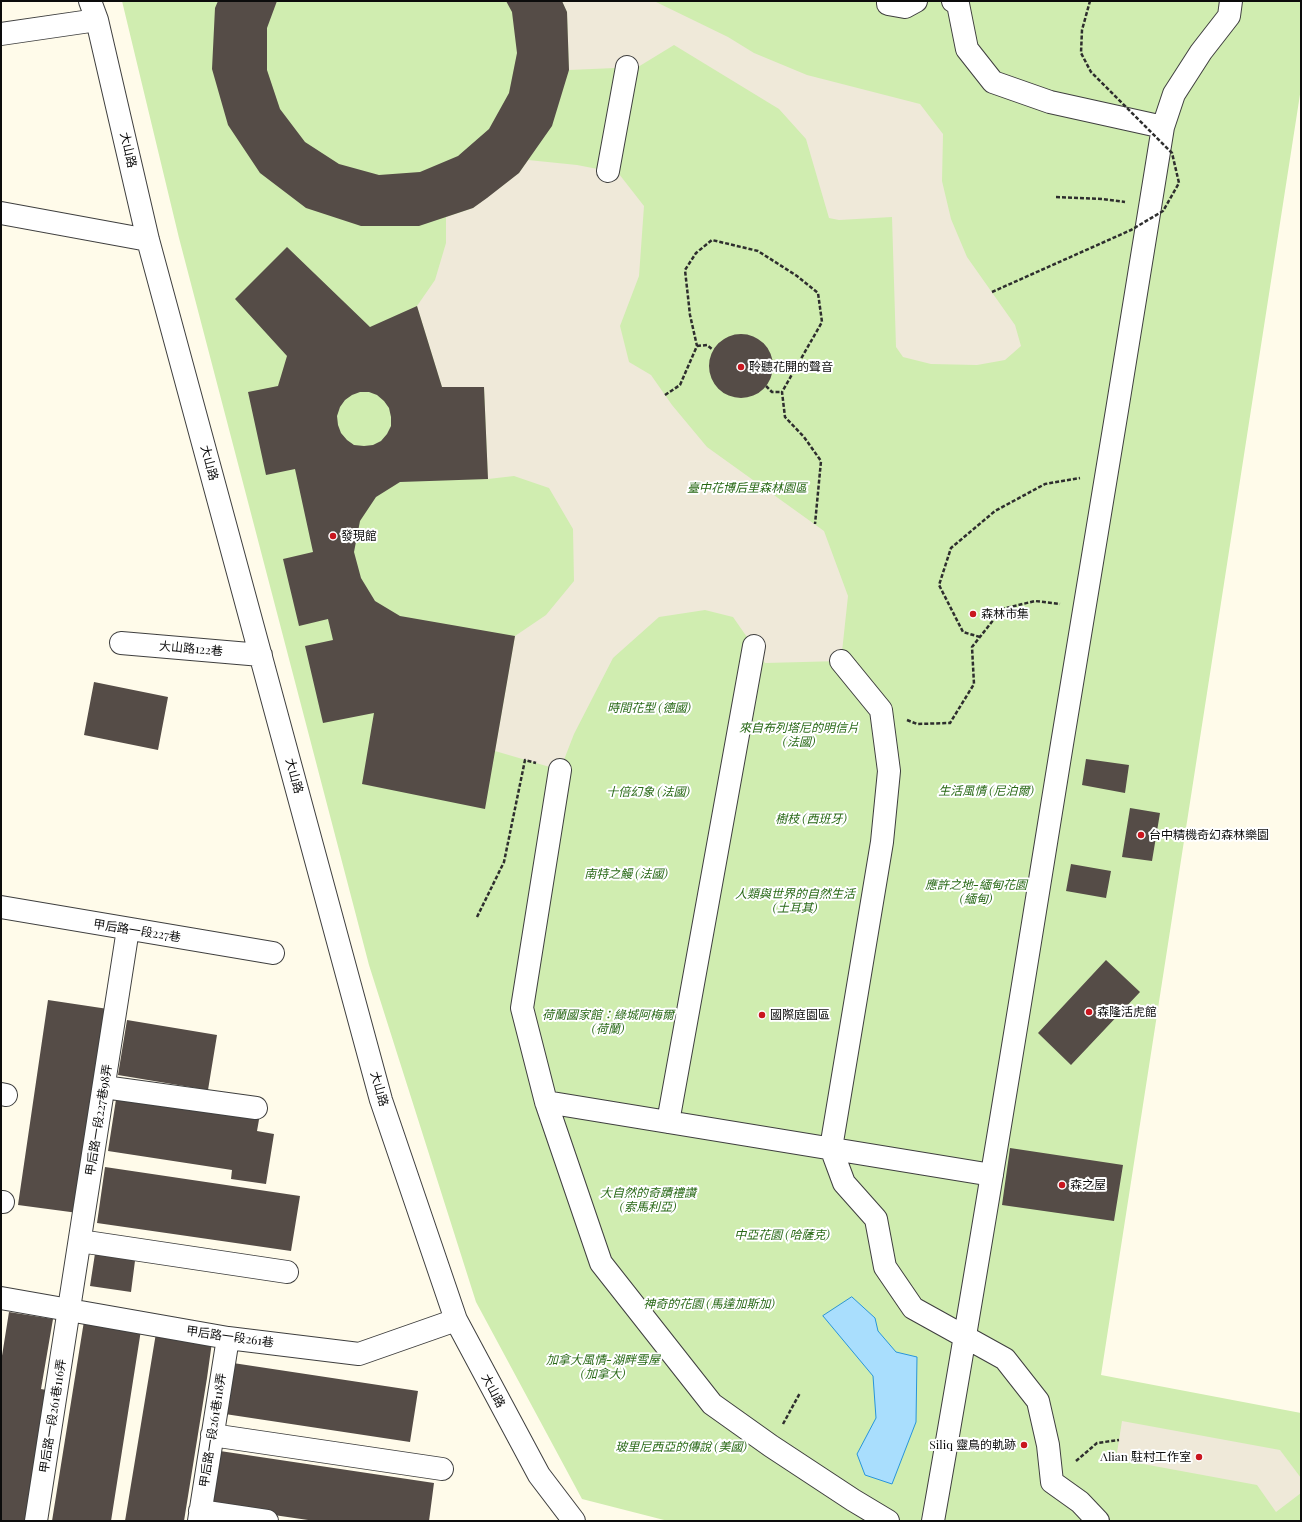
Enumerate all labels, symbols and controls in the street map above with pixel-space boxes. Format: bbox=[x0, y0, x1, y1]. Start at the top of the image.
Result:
street label: 大山路 bbox=[117, 131, 139, 169]
place label: 聆聽花開的聲音 bbox=[749, 360, 833, 374]
marker: 聆聽花開的聲音 bbox=[736, 362, 746, 372]
street label: 大山路 bbox=[197, 444, 221, 482]
park label: 臺中花博后里森林園區 bbox=[687, 481, 807, 495]
place label: 發現館 bbox=[341, 529, 377, 543]
marker: 發現館 bbox=[328, 531, 338, 541]
place label: 森林市集 bbox=[981, 607, 1029, 621]
marker: 森林市集 bbox=[968, 609, 978, 619]
street label: 大山路122巷 bbox=[159, 639, 223, 659]
park label: 時間花型 (德國) bbox=[607, 701, 691, 715]
park label: 來自布列塔尼的明信片 (法國) bbox=[739, 721, 859, 749]
street label: 大山路 bbox=[282, 757, 306, 795]
park label: 生活風情 (尼泊爾) bbox=[938, 784, 1034, 798]
park label: 十倍幻象 (法國) bbox=[606, 785, 690, 799]
park label: 樹枝 (西班牙) bbox=[775, 812, 847, 826]
place label: 台中精機奇幻森林樂園 bbox=[1149, 828, 1269, 842]
marker: 台中精機奇幻森林樂園 bbox=[1136, 830, 1146, 840]
park label: 南特之鰻 (法國) bbox=[584, 867, 668, 881]
park label: 應許之地-緬甸花園 (緬甸) bbox=[925, 878, 1027, 906]
park label: 人類與世界的自然生活 (土耳其) bbox=[735, 887, 855, 915]
street label: 甲后路一段227巷 bbox=[92, 917, 182, 945]
place label: 森隆活虎館 bbox=[1097, 1005, 1157, 1019]
marker: 森隆活虎館 bbox=[1084, 1007, 1094, 1017]
park label: 荷蘭國家館：綠城阿梅爾 (荷蘭) bbox=[542, 1008, 674, 1036]
place label: 國際庭園區 bbox=[770, 1008, 830, 1022]
marker: 國際庭園區 bbox=[757, 1010, 767, 1020]
street label: 甲后路一段227巷98弄 bbox=[83, 1063, 115, 1177]
street label: 大山路 bbox=[367, 1070, 391, 1108]
place label: 森之屋 bbox=[1070, 1178, 1106, 1192]
marker: 森之屋 bbox=[1057, 1180, 1067, 1190]
park label: 大自然的奇蹟禮讚 (索馬利亞) bbox=[600, 1186, 696, 1214]
park label: 中亞花園 (哈薩克) bbox=[734, 1228, 830, 1242]
park label: 神奇的花園 (馬達加斯加) bbox=[643, 1297, 775, 1311]
street label: 甲后路一段261巷 bbox=[185, 1324, 275, 1350]
park label: 加拿大風情-湖畔雪屋 (加拿大) bbox=[546, 1353, 660, 1381]
street label: 甲后路一段261巷116弄 bbox=[37, 1358, 69, 1474]
street label: 甲后路一段261巷118弄 bbox=[197, 1372, 229, 1488]
street label: 大山路 bbox=[478, 1372, 508, 1410]
place label: Siliq 靈鳥的軌跡 bbox=[929, 1438, 1016, 1452]
park label: 玻里尼西亞的傳說 (美國) bbox=[615, 1440, 747, 1454]
marker: Siliq 靈鳥的軌跡 bbox=[1019, 1440, 1029, 1450]
place label: Alian 駐村工作室 bbox=[1100, 1450, 1191, 1464]
marker: Alian 駐村工作室 bbox=[1194, 1452, 1204, 1462]

